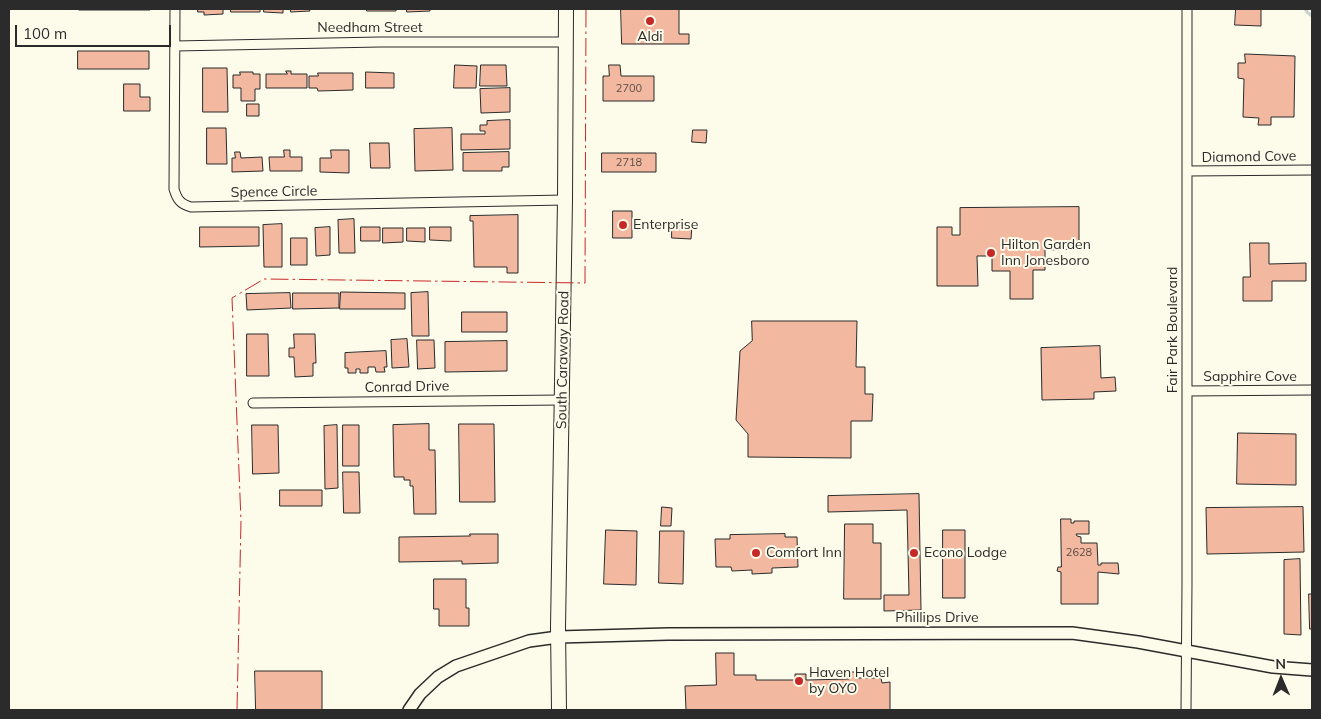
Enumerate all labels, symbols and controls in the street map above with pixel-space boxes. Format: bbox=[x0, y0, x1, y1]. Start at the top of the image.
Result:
scale bar bbox=[18, 15, 174, 47]
marker: Aldi bbox=[644, 15, 656, 27]
street label: Needham Street bbox=[317, 20, 423, 36]
text: 100 m bbox=[23, 24, 67, 43]
place label: Aldi bbox=[637, 29, 663, 45]
house number: 2700 bbox=[616, 82, 642, 96]
street label: Diamond Cove bbox=[1202, 148, 1296, 166]
house number: 2718 bbox=[616, 156, 642, 170]
street label: Spence Circle bbox=[230, 183, 318, 201]
place label: Enterprise bbox=[633, 217, 698, 233]
marker: Enterprise bbox=[617, 219, 629, 231]
place label: Hilton Garden Inn Jonesboro bbox=[1001, 237, 1091, 270]
marker: Hilton Garden Inn Jonesboro bbox=[985, 247, 997, 259]
street label: Fair Park Boulevard bbox=[1165, 267, 1181, 393]
street label: South Caraway Road bbox=[553, 291, 573, 429]
street label: Sapphire Cove bbox=[1203, 369, 1297, 385]
street label: Conrad Drive bbox=[365, 378, 449, 396]
place label: Comfort Inn bbox=[766, 545, 842, 561]
place label: Econo Lodge bbox=[924, 545, 1007, 561]
house number: 2628 bbox=[1066, 546, 1092, 560]
marker: Comfort Inn bbox=[750, 547, 762, 559]
marker: Econo Lodge bbox=[908, 547, 920, 559]
street label: Phillips Drive bbox=[895, 610, 979, 626]
north arrow bbox=[1256, 654, 1306, 704]
text: N bbox=[1275, 655, 1286, 673]
place label: Haven Hotel by OYO bbox=[809, 665, 889, 698]
marker: Haven Hotel by OYO bbox=[793, 675, 805, 687]

